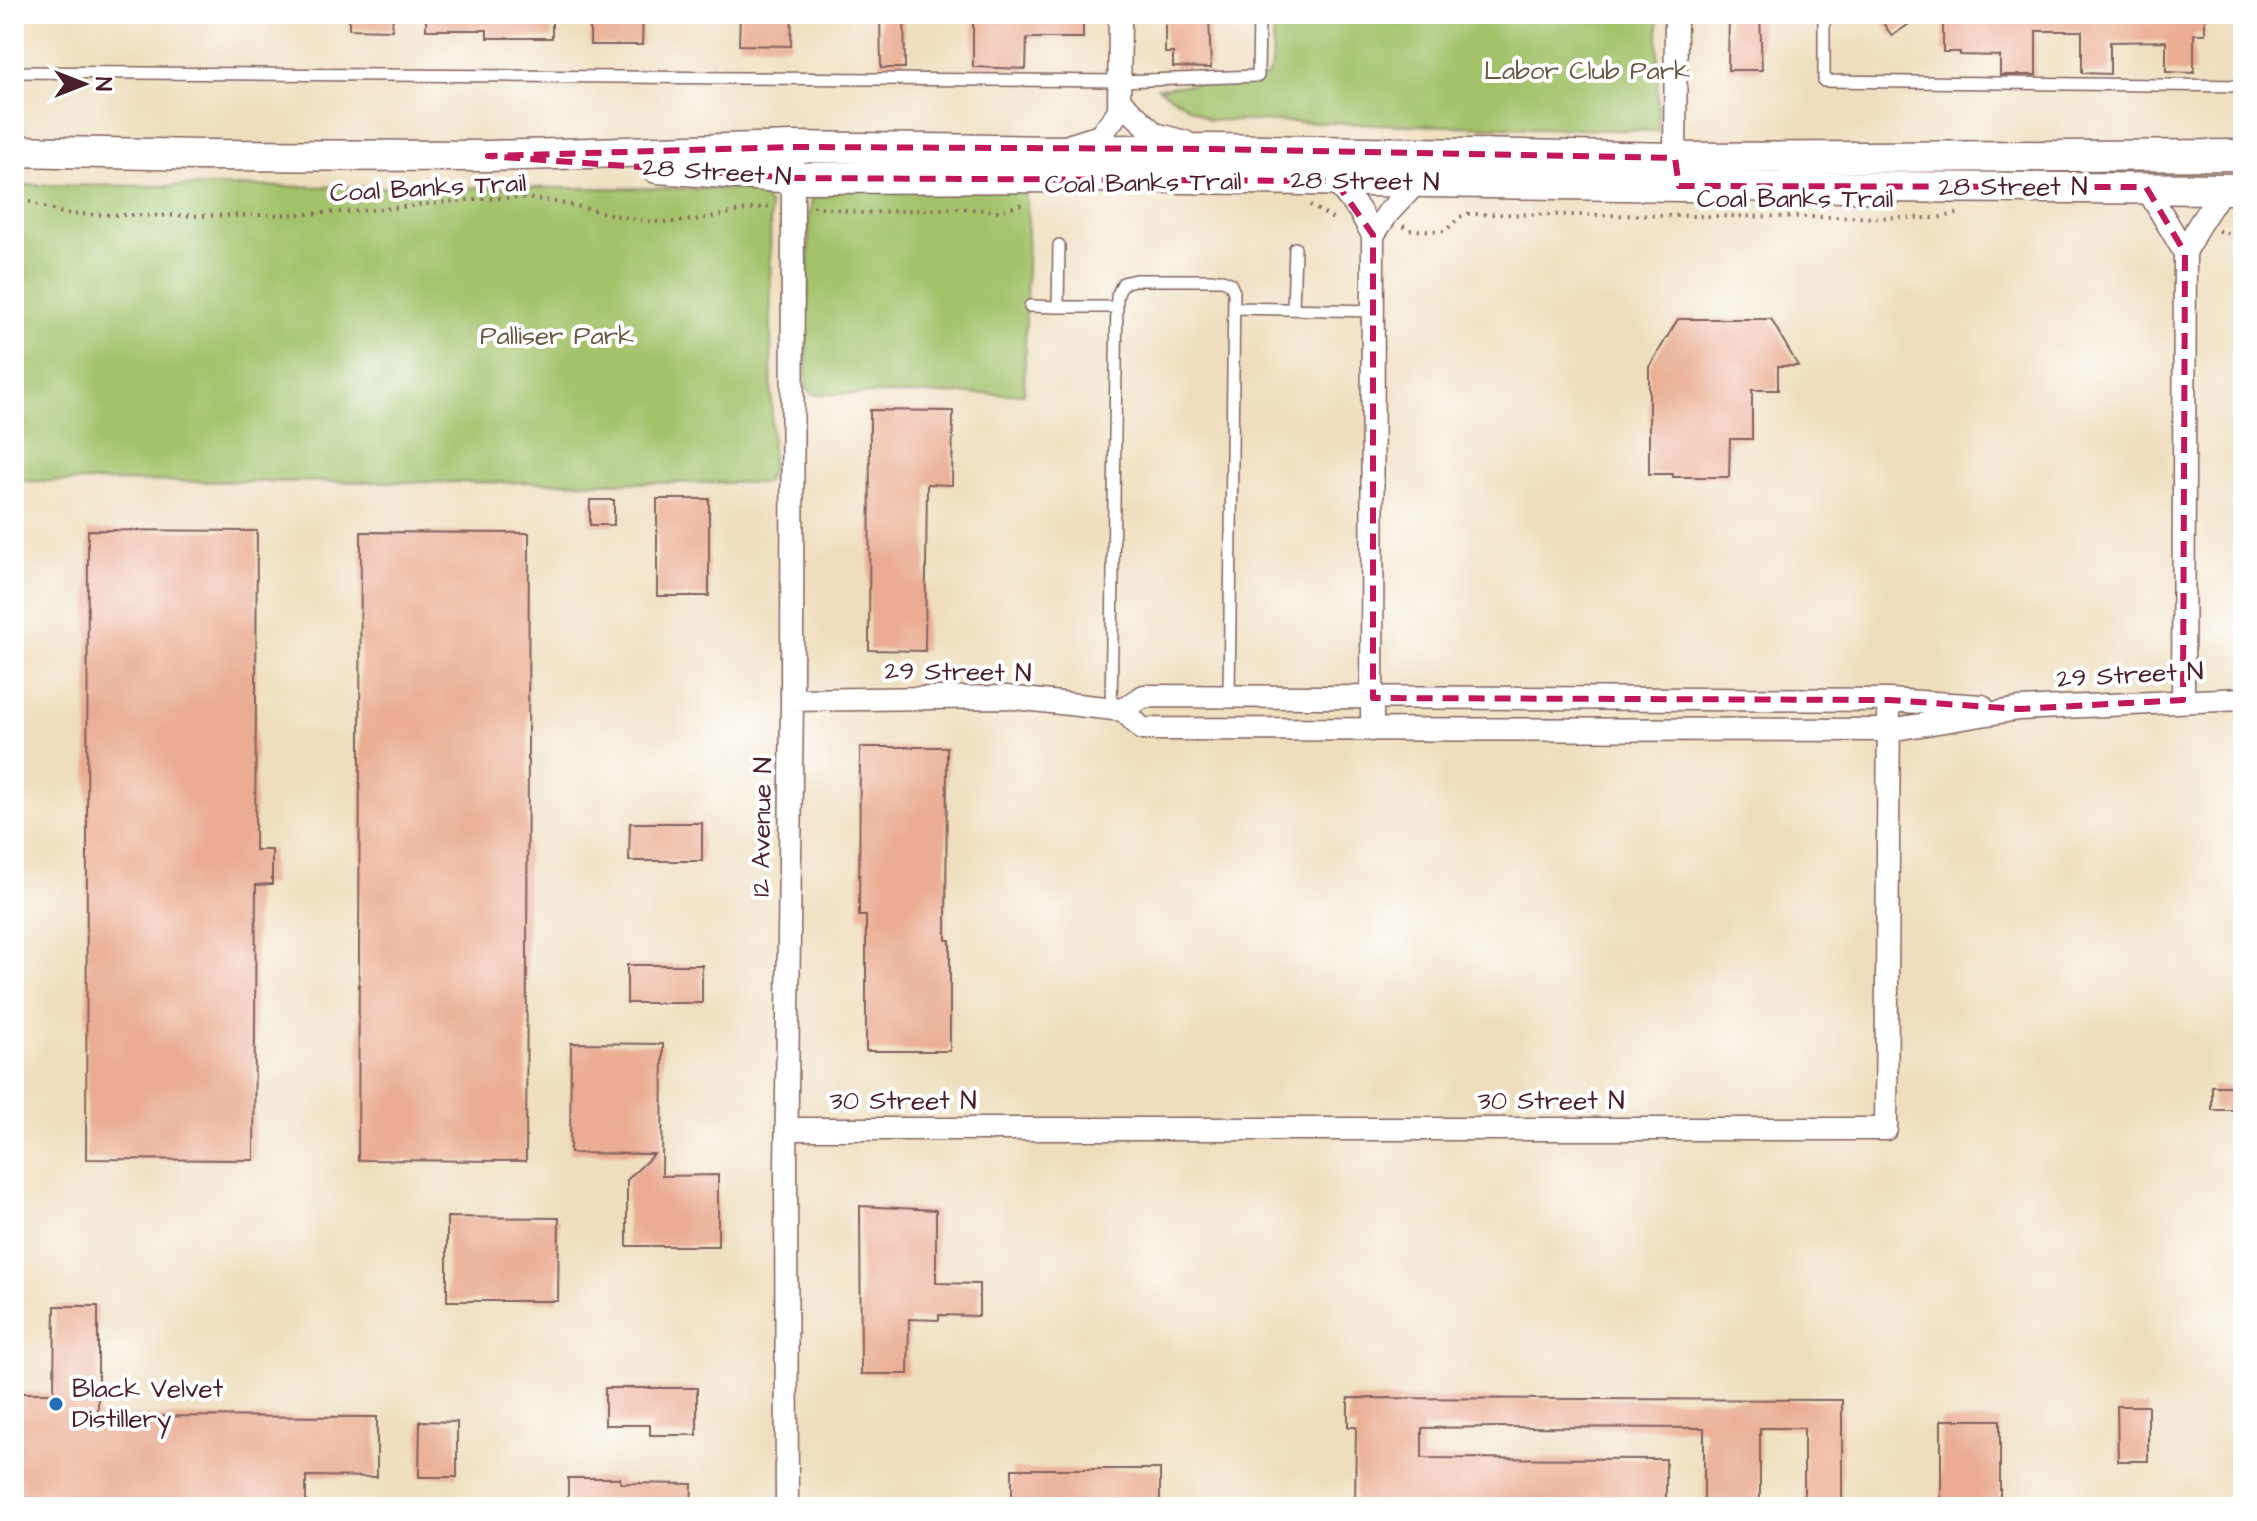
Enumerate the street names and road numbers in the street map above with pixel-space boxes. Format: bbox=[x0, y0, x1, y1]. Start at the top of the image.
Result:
street label: 28 Street N bbox=[641, 149, 793, 195]
street label: 28 Street N bbox=[1290, 162, 1440, 200]
street label: Coal Banks Trail bbox=[1044, 163, 1242, 203]
street label: Coal Banks Trail bbox=[329, 165, 527, 211]
street label: 28 Street N bbox=[1938, 169, 2088, 205]
street label: Coal Banks Trail bbox=[1697, 181, 1893, 217]
street label: 29 Street N bbox=[884, 653, 1032, 691]
street label: 29 Street N bbox=[2056, 653, 2204, 697]
street label: 12 Avenue N bbox=[743, 757, 781, 897]
street label: 30 Street N bbox=[830, 1083, 976, 1119]
street label: 30 Street N bbox=[1478, 1083, 1624, 1119]

